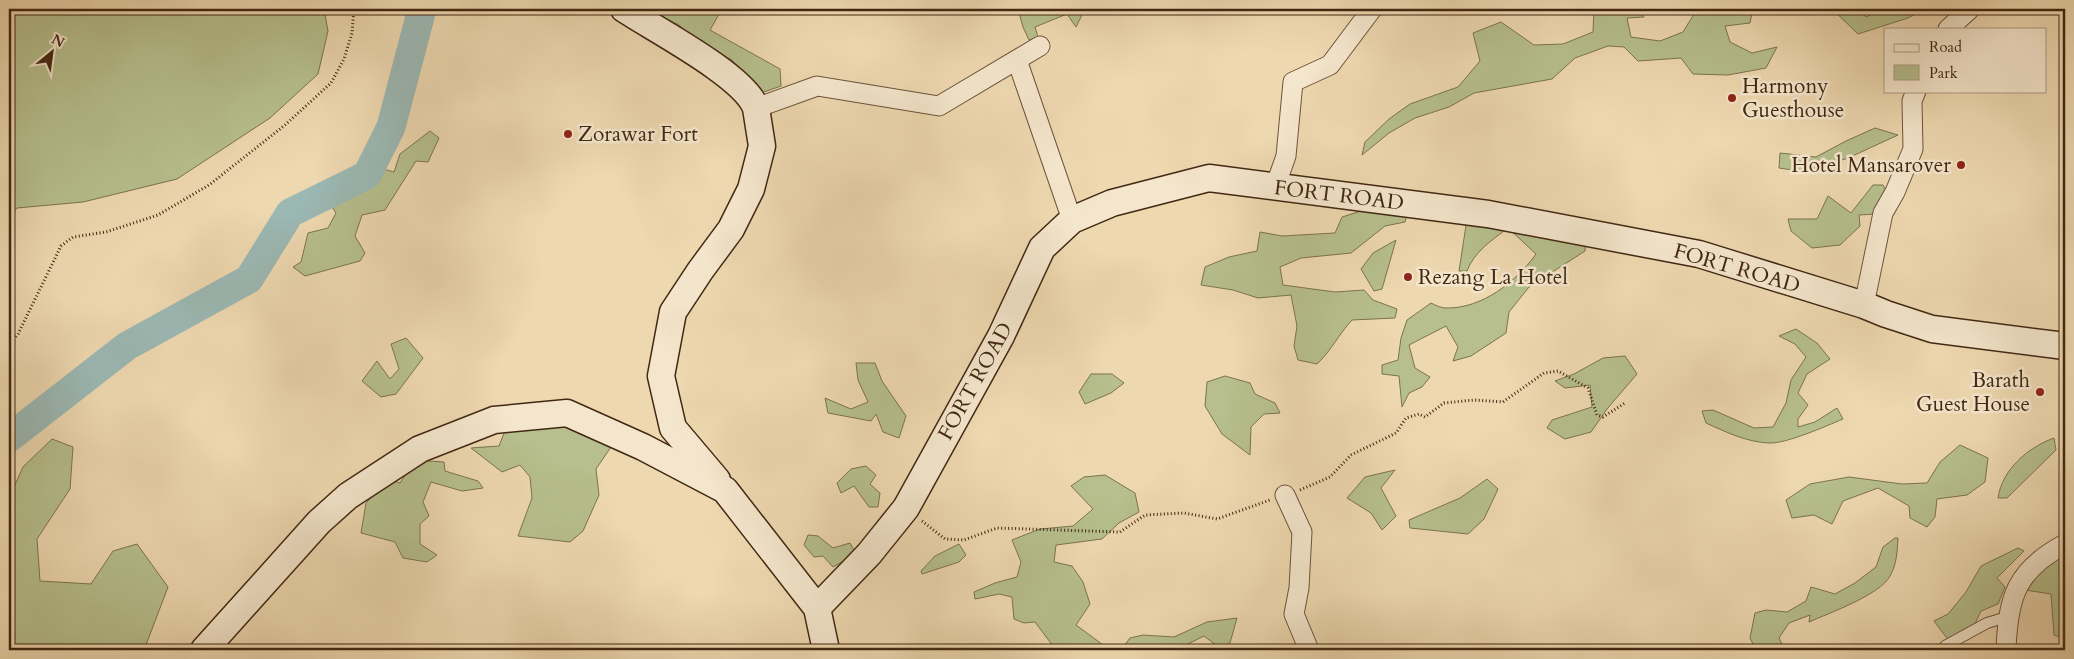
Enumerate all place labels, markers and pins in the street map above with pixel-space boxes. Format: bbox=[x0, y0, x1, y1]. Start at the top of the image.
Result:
place label: Harmony Guesthouse bbox=[1742, 72, 1844, 125]
marker: Harmony Guesthouse bbox=[1726, 92, 1738, 104]
place label: Zorawar Fort bbox=[578, 120, 698, 149]
marker: Zorawar Fort bbox=[562, 128, 574, 140]
place label: Hotel Mansarover bbox=[1791, 151, 1951, 180]
marker: Hotel Mansarover bbox=[1955, 159, 1967, 171]
place label: Rezang La Hotel bbox=[1418, 263, 1568, 292]
marker: Rezang La Hotel bbox=[1402, 271, 1414, 283]
place label: Barath Guest House bbox=[1916, 366, 2030, 419]
marker: Barath Guest House bbox=[2034, 386, 2046, 398]

